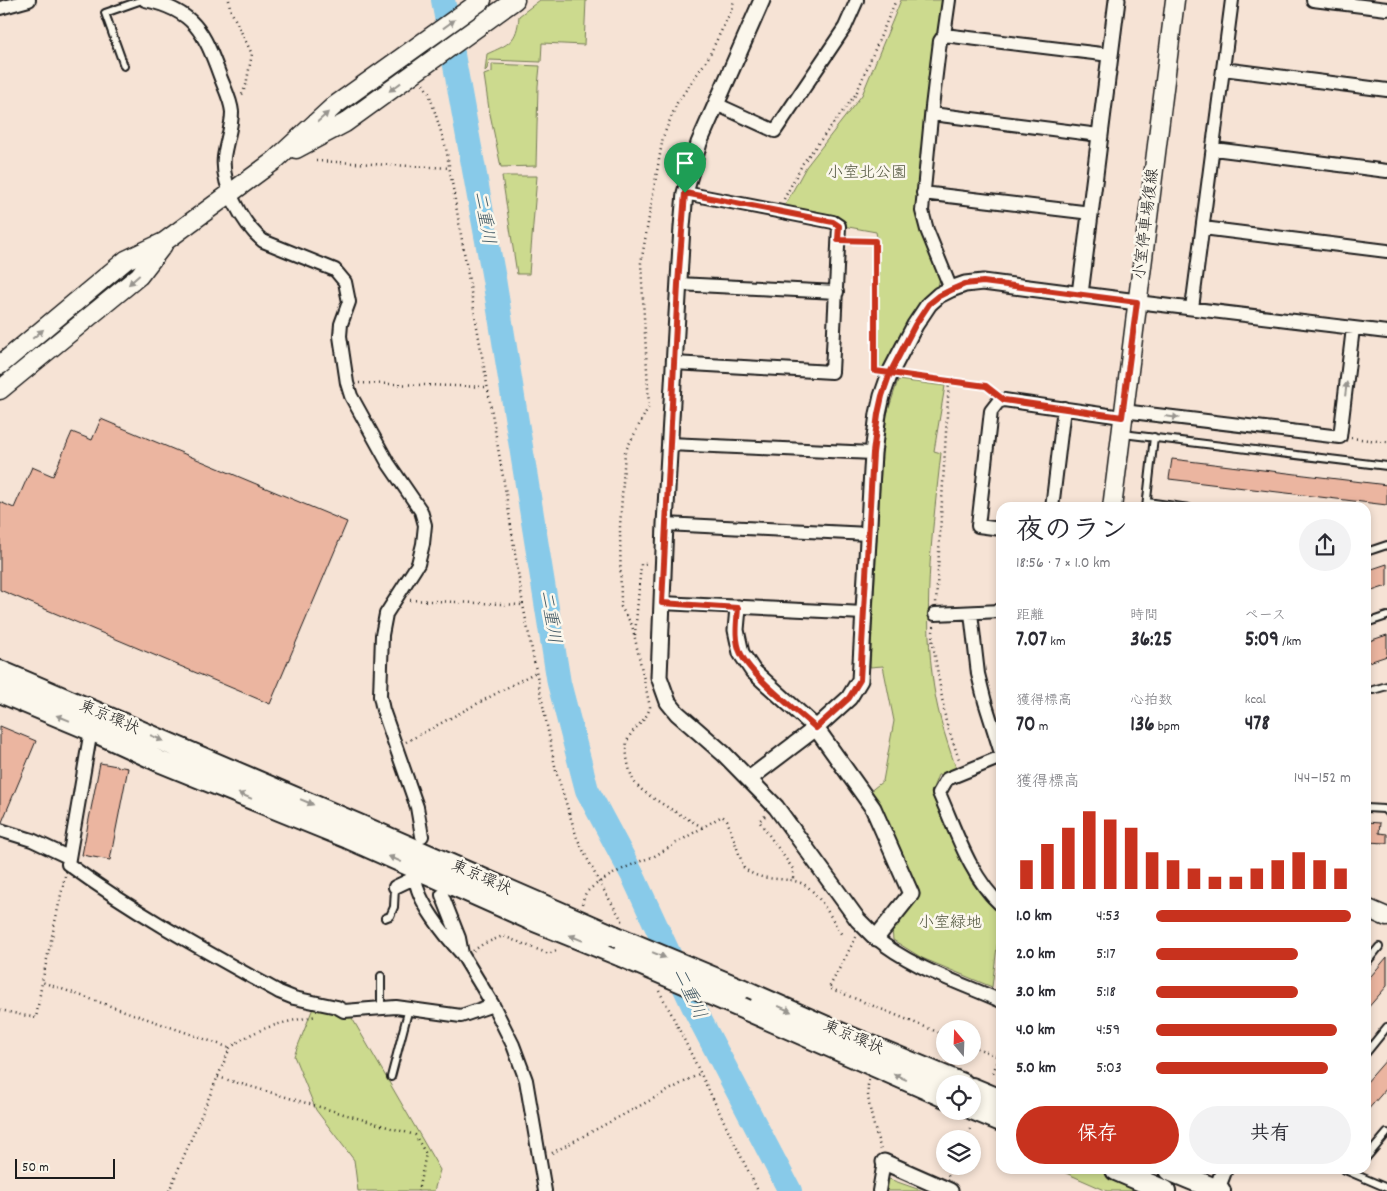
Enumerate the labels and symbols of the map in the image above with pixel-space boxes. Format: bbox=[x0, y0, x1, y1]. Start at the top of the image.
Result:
one-way arrow bbox=[442, 19, 456, 29]
one-way arrow bbox=[389, 82, 402, 93]
one-way arrow bbox=[316, 111, 329, 122]
pin bbox=[664, 142, 706, 193]
park label: 小室北公園 bbox=[827, 162, 907, 185]
street label: 小室停車場復線 bbox=[1129, 167, 1165, 281]
water label: 二重川 bbox=[466, 189, 500, 247]
one-way arrow bbox=[128, 274, 140, 286]
one-way arrow bbox=[31, 328, 44, 339]
one-way arrow bbox=[1342, 380, 1350, 396]
one-way arrow bbox=[1164, 413, 1180, 421]
water label: 二重川 bbox=[532, 588, 566, 646]
street label: 東京環状 bbox=[75, 695, 143, 741]
one-way arrow bbox=[56, 714, 70, 722]
one-way arrow bbox=[150, 735, 164, 743]
one-way arrow bbox=[237, 792, 252, 800]
one-way arrow bbox=[300, 799, 314, 807]
one-way arrow bbox=[388, 854, 402, 862]
street label: 東京環状 bbox=[447, 854, 515, 902]
park label: 小室緑地 bbox=[918, 912, 982, 935]
one-way arrow bbox=[569, 933, 583, 941]
one-way arrow bbox=[651, 951, 666, 959]
water label: 二重川 bbox=[665, 964, 711, 1024]
one-way arrow bbox=[778, 1005, 792, 1013]
street label: 東京環状 bbox=[819, 1015, 887, 1061]
north arrow bbox=[936, 1020, 981, 1065]
one-way arrow bbox=[893, 1073, 907, 1081]
scale bar bbox=[15, 1156, 115, 1179]

